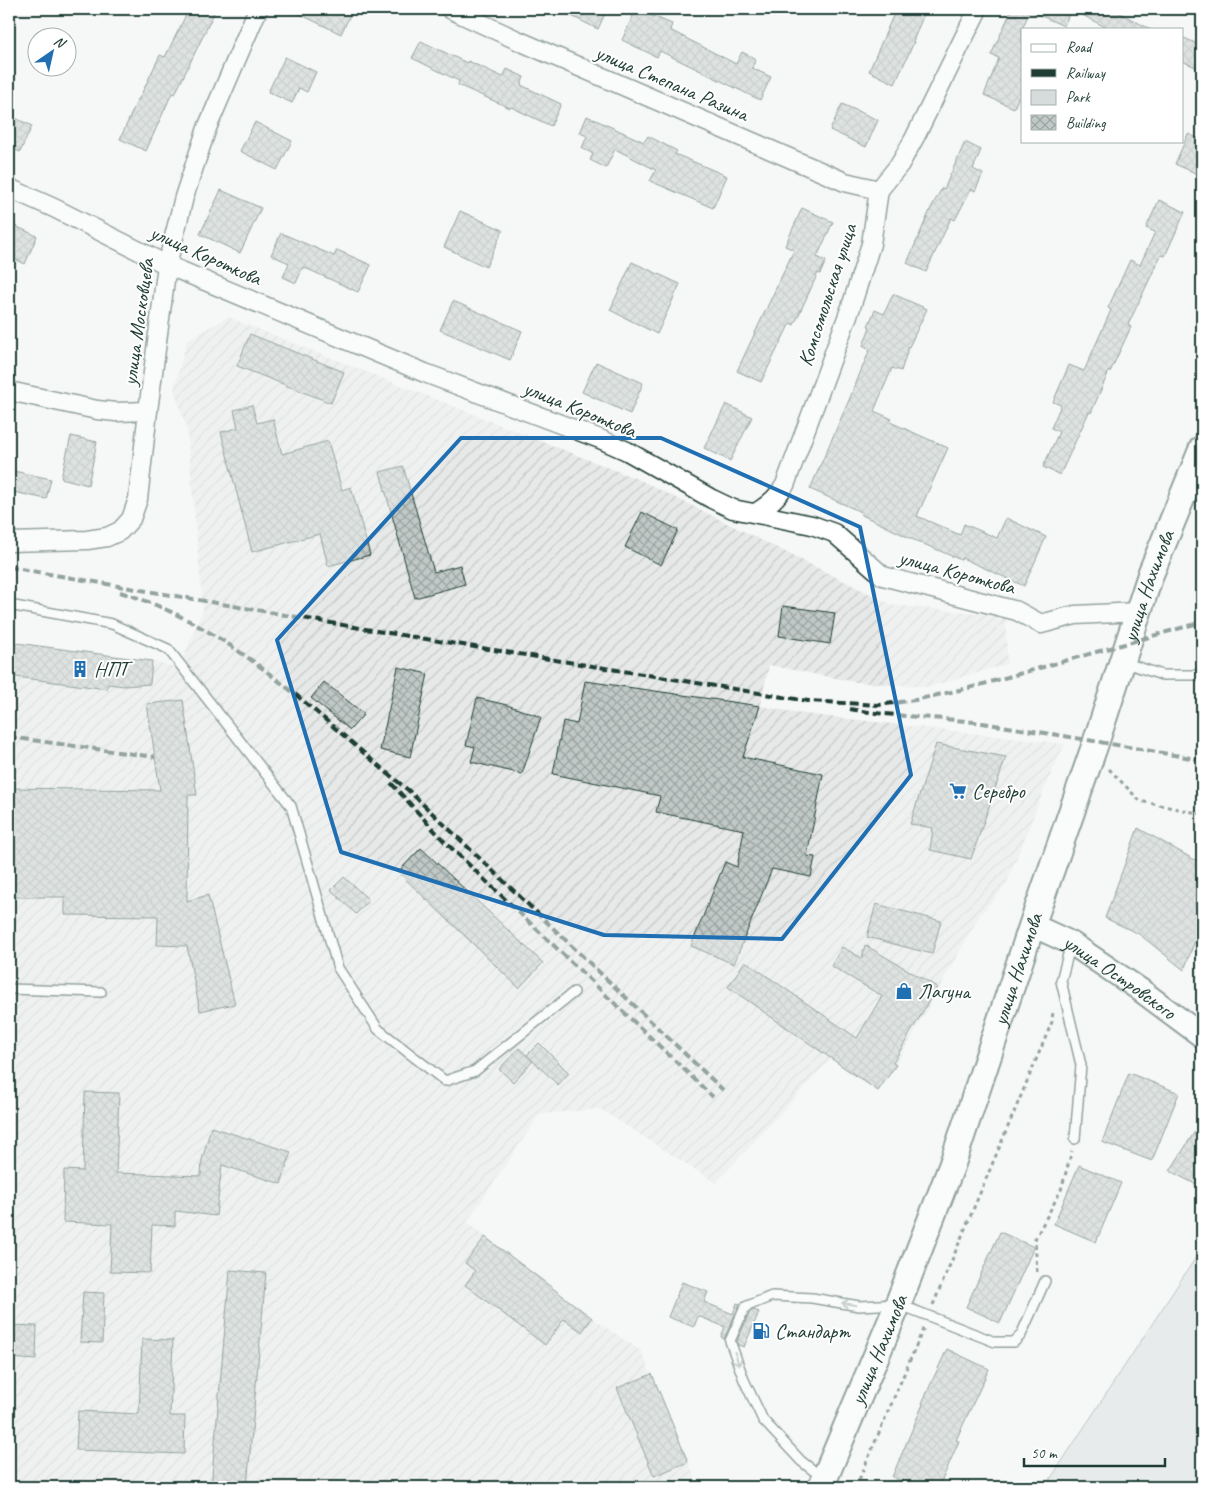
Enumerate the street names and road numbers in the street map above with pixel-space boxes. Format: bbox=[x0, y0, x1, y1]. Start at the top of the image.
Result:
street label: улица Степана Разина bbox=[590, 38, 754, 128]
street label: улица Короткова bbox=[145, 218, 267, 292]
street label: Комсомольская улица bbox=[792, 219, 863, 369]
street label: улица Московцева bbox=[116, 255, 160, 389]
street label: улица Короткова bbox=[518, 374, 642, 444]
street label: улица Нахимова bbox=[1116, 525, 1181, 647]
street label: улица Короткова bbox=[894, 544, 1020, 600]
street label: улица Нахимова bbox=[986, 908, 1049, 1031]
street label: улица Островского bbox=[1058, 928, 1182, 1026]
street label: улица Нахимова bbox=[843, 1289, 914, 1410]

